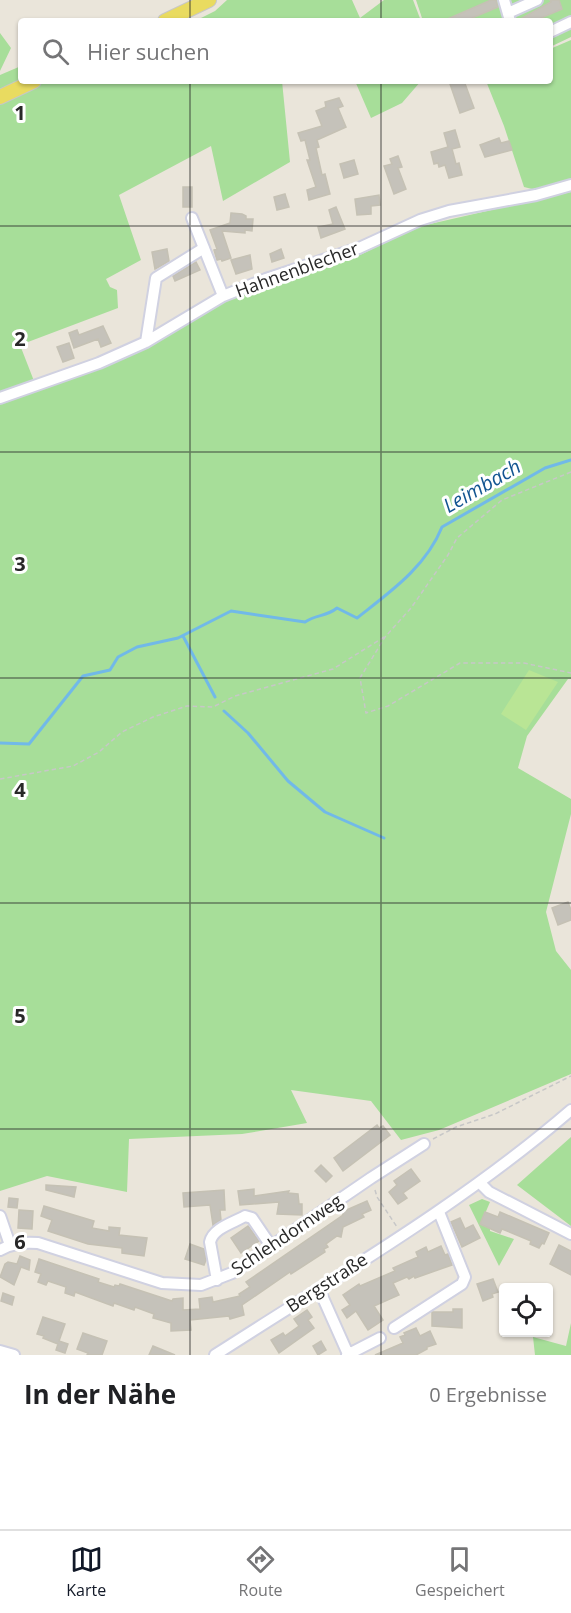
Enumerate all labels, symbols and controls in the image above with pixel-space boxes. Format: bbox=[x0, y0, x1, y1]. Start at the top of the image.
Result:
search box bbox=[18, 18, 553, 84]
icon: search bbox=[39, 35, 72, 68]
text: Hier suchen bbox=[87, 36, 210, 66]
text: 1 bbox=[14, 99, 26, 126]
street label: Hahnenblecher bbox=[232, 235, 362, 302]
text: 2 bbox=[14, 325, 26, 352]
water label: Leimbach bbox=[438, 453, 526, 519]
text: 3 bbox=[14, 550, 26, 577]
text: 4 bbox=[14, 776, 26, 803]
text: 5 bbox=[14, 1002, 26, 1029]
street label: Schlehdornweg bbox=[226, 1188, 347, 1280]
text: 6 bbox=[14, 1228, 26, 1255]
street label: Bergstraße bbox=[281, 1247, 372, 1317]
map controls bbox=[499, 1283, 553, 1337]
button: locate bbox=[499, 1283, 553, 1337]
text: In der Nähe bbox=[24, 1376, 176, 1412]
text: 0 Ergebnisse bbox=[429, 1381, 547, 1408]
tab: Karte bbox=[66, 1543, 106, 1601]
tab: Route bbox=[239, 1543, 283, 1601]
tab: Gespeichert bbox=[415, 1543, 505, 1601]

